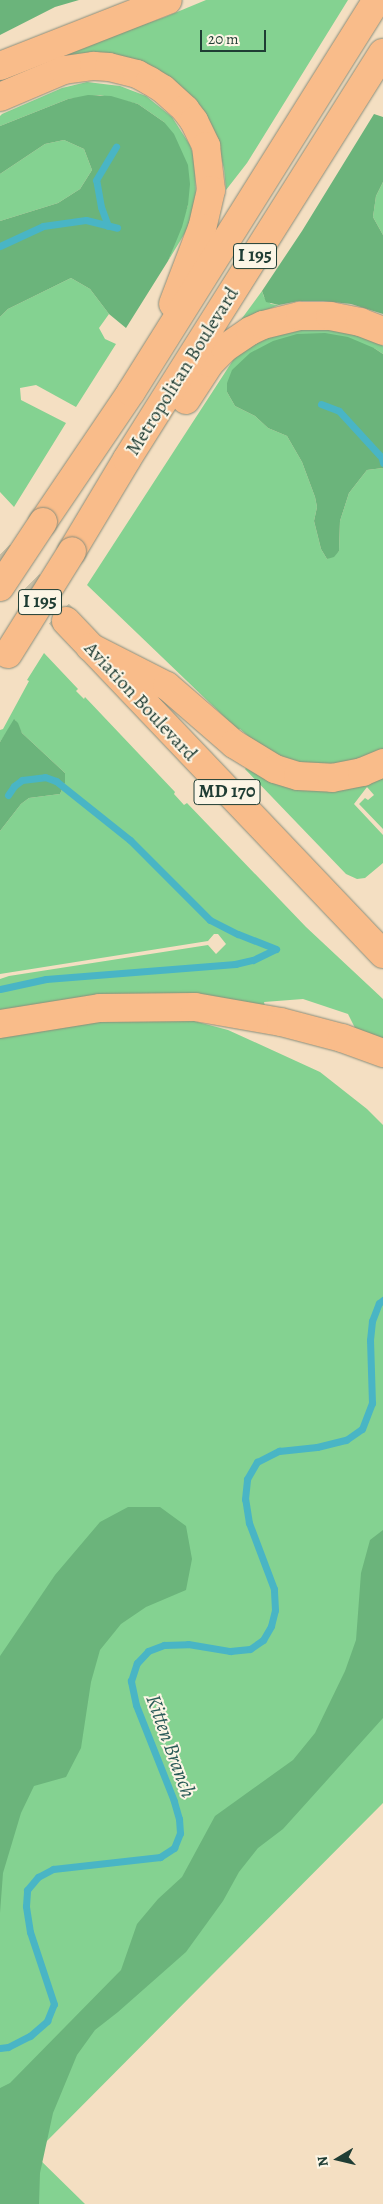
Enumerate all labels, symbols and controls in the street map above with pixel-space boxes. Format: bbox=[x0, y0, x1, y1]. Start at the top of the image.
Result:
scale bar bbox=[203, 20, 269, 52]
text: 20 m bbox=[208, 29, 239, 49]
road number: I 195 bbox=[232, 240, 278, 272]
street label: Metropolitan Boulevard bbox=[120, 282, 244, 460]
road number: I 195 bbox=[18, 586, 62, 618]
street label: Aviation Boulevard bbox=[79, 636, 203, 766]
road number: MD 170 bbox=[193, 776, 261, 809]
water label: Kitten Branch bbox=[141, 1691, 201, 1801]
north arrow bbox=[313, 2134, 363, 2184]
text: N bbox=[313, 2155, 333, 2168]

